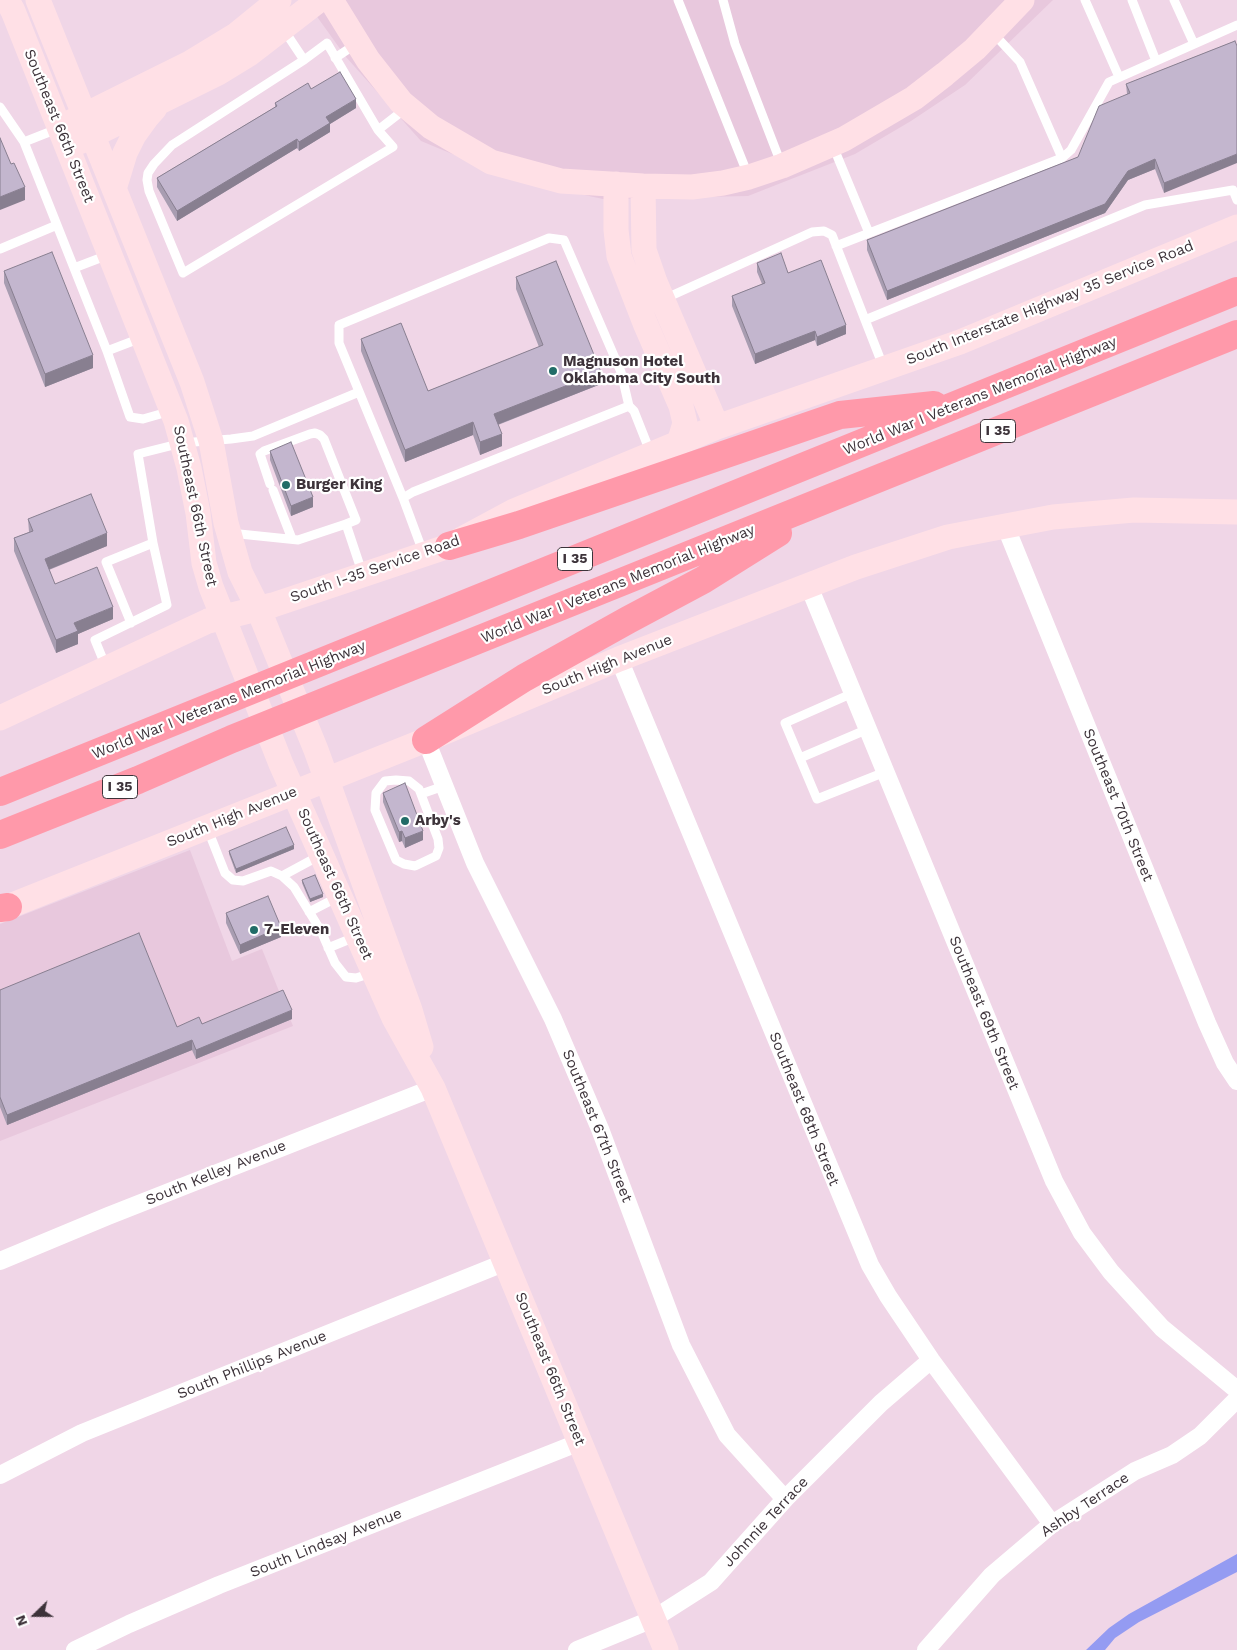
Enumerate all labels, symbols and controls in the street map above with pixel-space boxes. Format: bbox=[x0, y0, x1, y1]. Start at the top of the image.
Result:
street label: Southeast 66th Street bbox=[20, 47, 98, 205]
street label: South Interstate Highway 35 Service Road bbox=[904, 237, 1196, 369]
street label: World War I Veterans Memorial Highway bbox=[841, 333, 1119, 459]
place label: Magnuson Hotel Oklahoma City South bbox=[563, 353, 720, 388]
marker: Magnuson Hotel Oklahoma City South bbox=[547, 365, 559, 377]
road number: I 35 bbox=[980, 420, 1016, 442]
street label: Southeast 66th Street bbox=[169, 424, 221, 588]
place label: Burger King bbox=[296, 476, 382, 494]
marker: Burger King bbox=[280, 479, 292, 491]
street label: World War I Veterans Memorial Highway bbox=[479, 521, 757, 647]
street label: South I-35 Service Road bbox=[288, 532, 462, 606]
road number: I 35 bbox=[558, 548, 592, 570]
street label: South High Avenue bbox=[539, 631, 675, 699]
street label: World War I Veterans Memorial Highway bbox=[90, 637, 368, 763]
street label: Southeast 70th Street bbox=[1079, 726, 1157, 884]
road number: I 35 bbox=[102, 776, 138, 799]
street label: South High Avenue bbox=[164, 783, 300, 851]
street label: Southeast 66th Street bbox=[293, 805, 377, 963]
place label: Arby's bbox=[415, 812, 461, 830]
marker: Arby's bbox=[399, 815, 411, 827]
place label: 7-Eleven bbox=[264, 921, 329, 939]
marker: 7-Eleven bbox=[248, 924, 260, 936]
street label: Southeast 69th Street bbox=[945, 934, 1023, 1092]
street label: Southeast 68th Street bbox=[765, 1030, 843, 1188]
street label: Southeast 67th Street bbox=[558, 1047, 636, 1205]
street label: South Kelley Avenue bbox=[143, 1137, 289, 1209]
street label: Southeast 66th Street bbox=[511, 1290, 589, 1448]
street label: South Phillips Avenue bbox=[175, 1327, 329, 1403]
street label: Ashby Terrace bbox=[1037, 1469, 1133, 1541]
street label: Johnnie Terrace bbox=[720, 1473, 812, 1571]
street label: South Lindsay Avenue bbox=[247, 1504, 405, 1582]
north arrow bbox=[10, 1590, 60, 1640]
text: N bbox=[12, 1613, 30, 1628]

